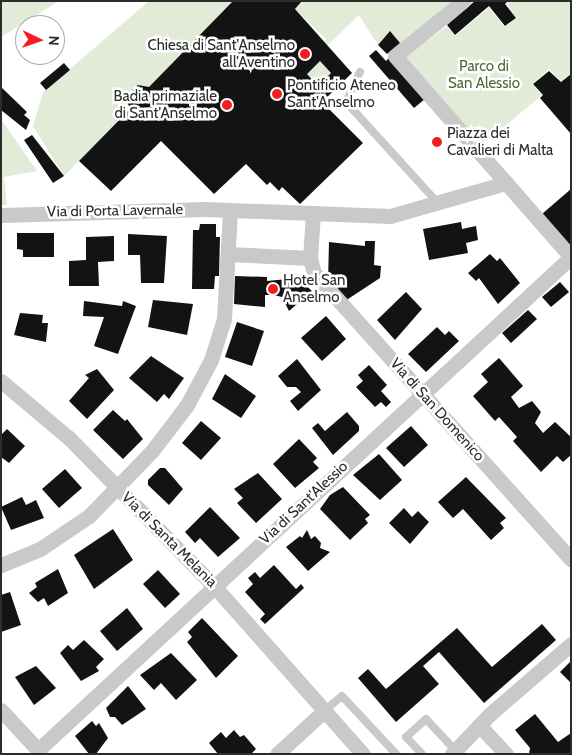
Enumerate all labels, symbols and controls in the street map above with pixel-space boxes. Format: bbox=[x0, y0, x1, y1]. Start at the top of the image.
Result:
north arrow bbox=[15, 15, 65, 65]
text: N bbox=[45, 35, 63, 46]
place label: Chiesa di Sant'Anselmo all'Aventino bbox=[147, 36, 295, 71]
marker: Chiesa di Sant'Anselmo all'Aventino bbox=[299, 48, 311, 60]
park label: Parco di San Alessio bbox=[448, 57, 520, 92]
place label: Pontificio Ateneo Sant'Anselmo bbox=[287, 76, 396, 111]
place label: Badia primaziale di Sant'Anselmo bbox=[114, 87, 217, 122]
marker: Pontificio Ateneo Sant'Anselmo bbox=[271, 88, 283, 100]
marker: Badia primaziale di Sant'Anselmo bbox=[221, 99, 233, 111]
place label: Piazza dei Cavalieri di Malta bbox=[447, 124, 553, 159]
marker: Piazza dei Cavalieri di Malta bbox=[431, 136, 443, 148]
street label: Via di Porta Lavernale bbox=[47, 201, 183, 221]
place label: Hotel San Anselmo bbox=[283, 271, 345, 306]
marker: Hotel San Anselmo bbox=[267, 283, 279, 295]
street label: Via di San Domenico bbox=[386, 355, 488, 465]
street label: Via di Sant'Alessio bbox=[256, 458, 352, 548]
street label: Via di Santa Melania bbox=[118, 489, 220, 591]

